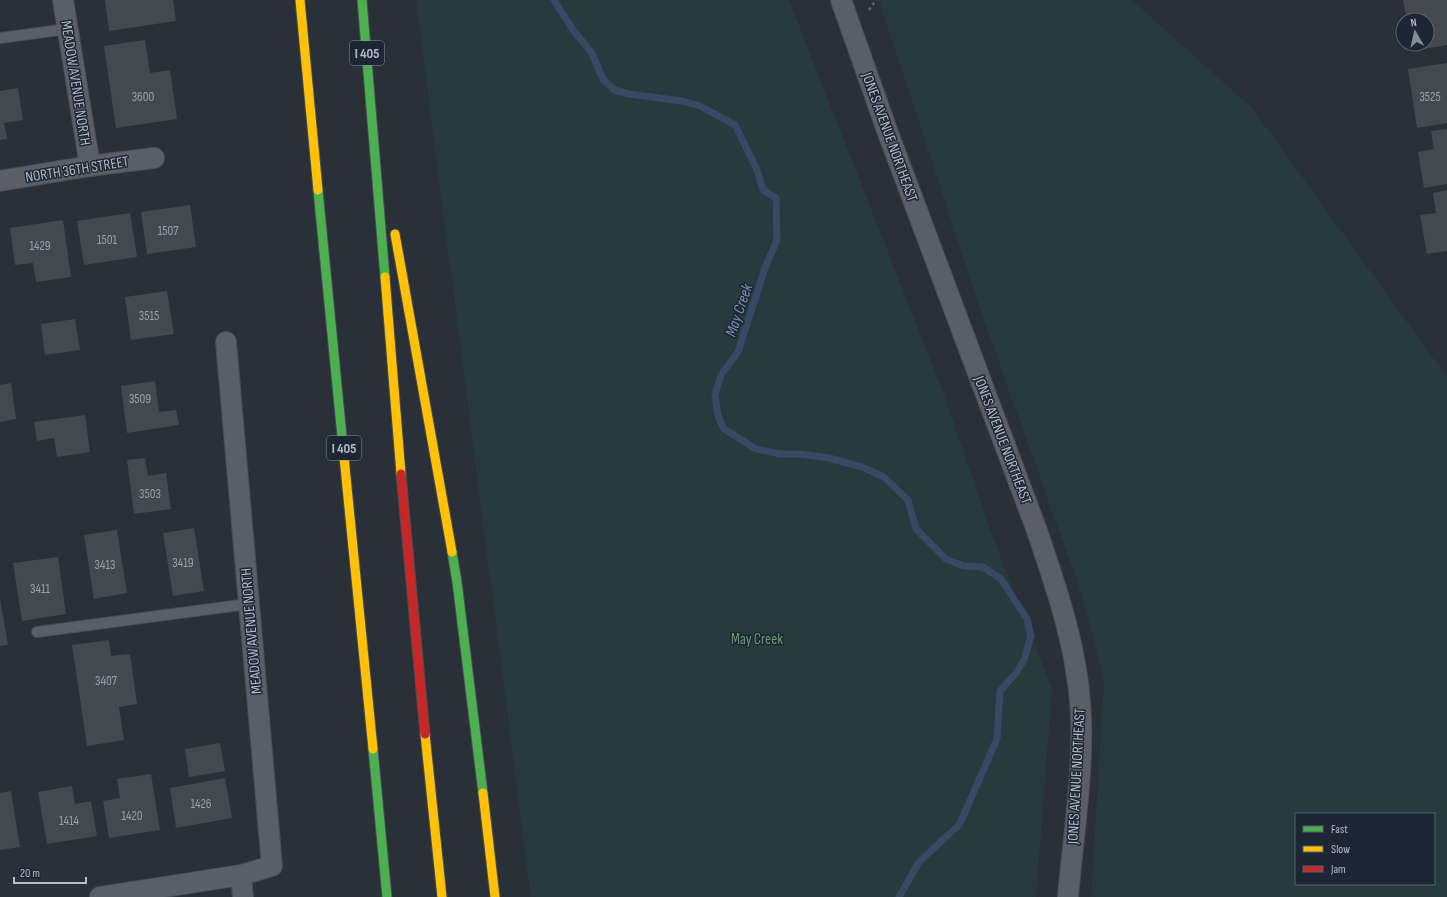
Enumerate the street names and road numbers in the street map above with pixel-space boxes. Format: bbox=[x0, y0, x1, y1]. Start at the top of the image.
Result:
street label: MEADOW AVENUE NORTH bbox=[56, 19, 95, 147]
road number: I 405 bbox=[350, 41, 384, 65]
street label: JONES AVENUE NORTHEAST bbox=[857, 69, 922, 204]
street label: NORTH 36TH STREET bbox=[24, 152, 130, 187]
street label: JONES AVENUE NORTHEAST bbox=[969, 372, 1036, 507]
road number: I 405 bbox=[327, 436, 361, 460]
street label: MEADOW AVENUE NORTH bbox=[237, 567, 266, 695]
street label: JONES AVENUE NORTHEAST bbox=[1063, 708, 1090, 845]

